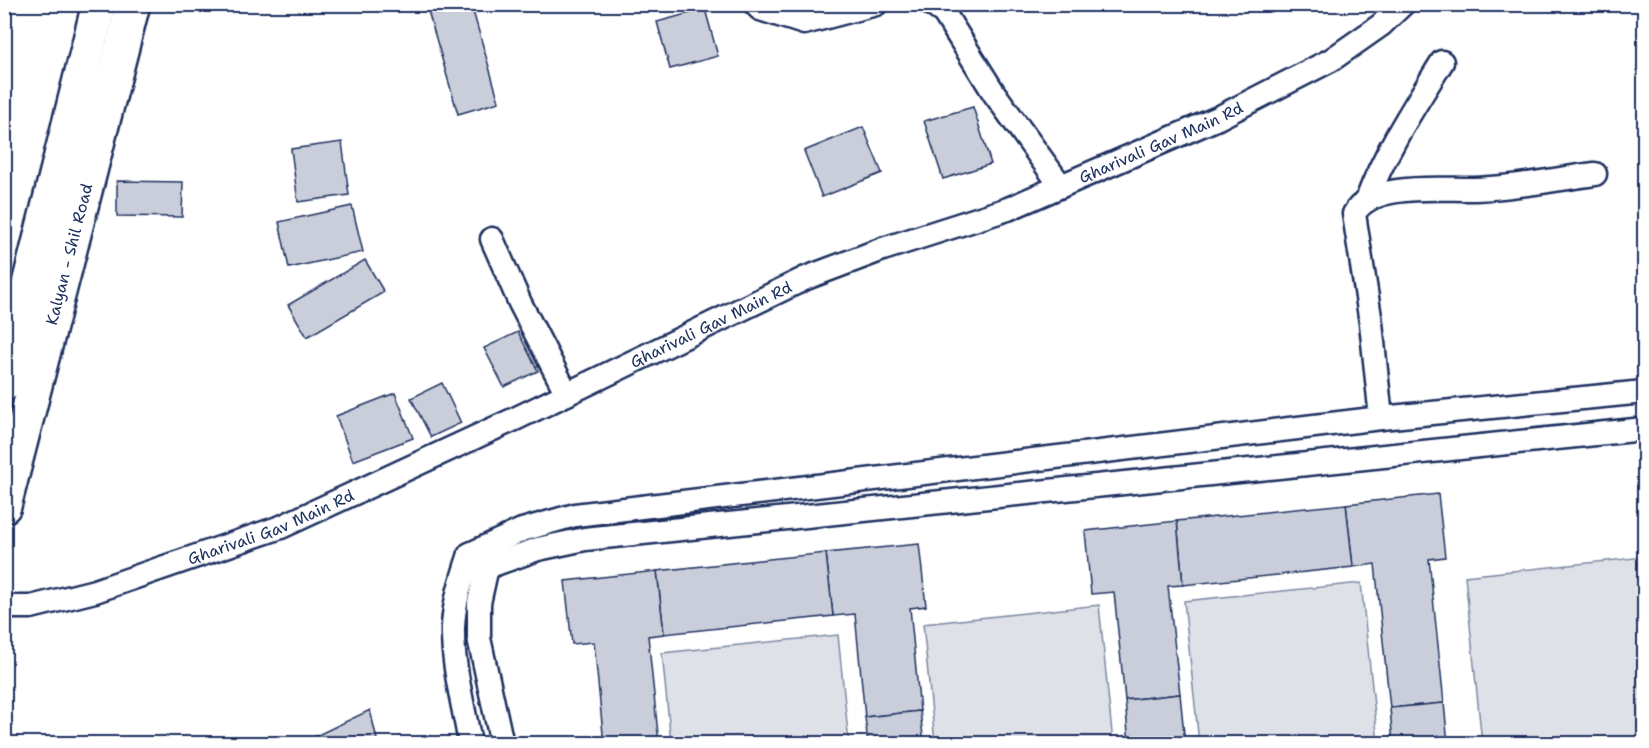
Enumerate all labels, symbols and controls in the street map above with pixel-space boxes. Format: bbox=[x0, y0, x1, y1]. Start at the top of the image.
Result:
street label: Gharivali Gav Main Rd bbox=[1076, 97, 1247, 188]
street label: Kalyan - Shil Road bbox=[41, 181, 97, 327]
street label: Gharivali Gav Main Rd bbox=[627, 276, 795, 373]
street label: Gharivali Gav Main Rd bbox=[185, 485, 357, 569]

